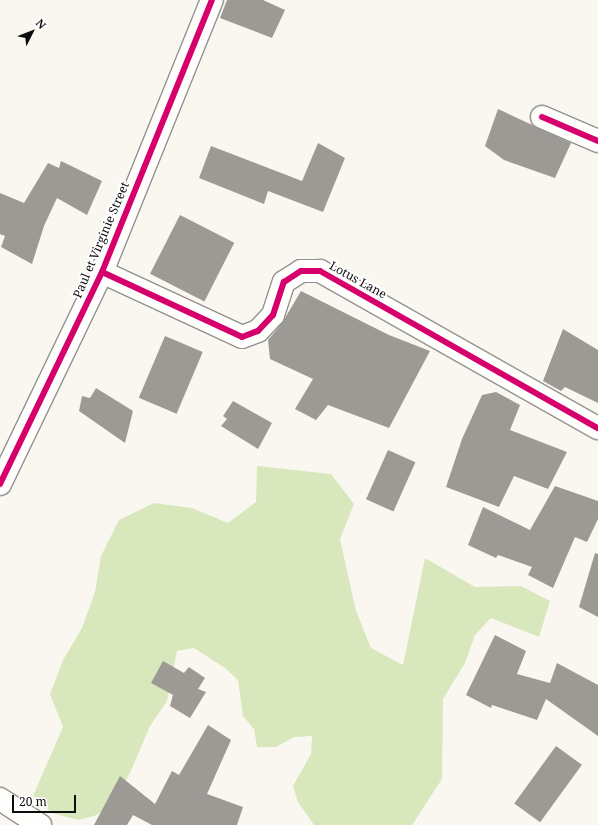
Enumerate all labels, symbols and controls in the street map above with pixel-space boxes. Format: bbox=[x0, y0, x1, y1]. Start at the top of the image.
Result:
north arrow bbox=[12, 12, 52, 52]
text: N bbox=[33, 15, 50, 32]
street label: Paul et Virginie Street bbox=[70, 180, 132, 300]
street label: Lotus Lane bbox=[327, 258, 389, 302]
scale bar bbox=[14, 787, 78, 813]
text: 20 m bbox=[19, 793, 47, 810]

